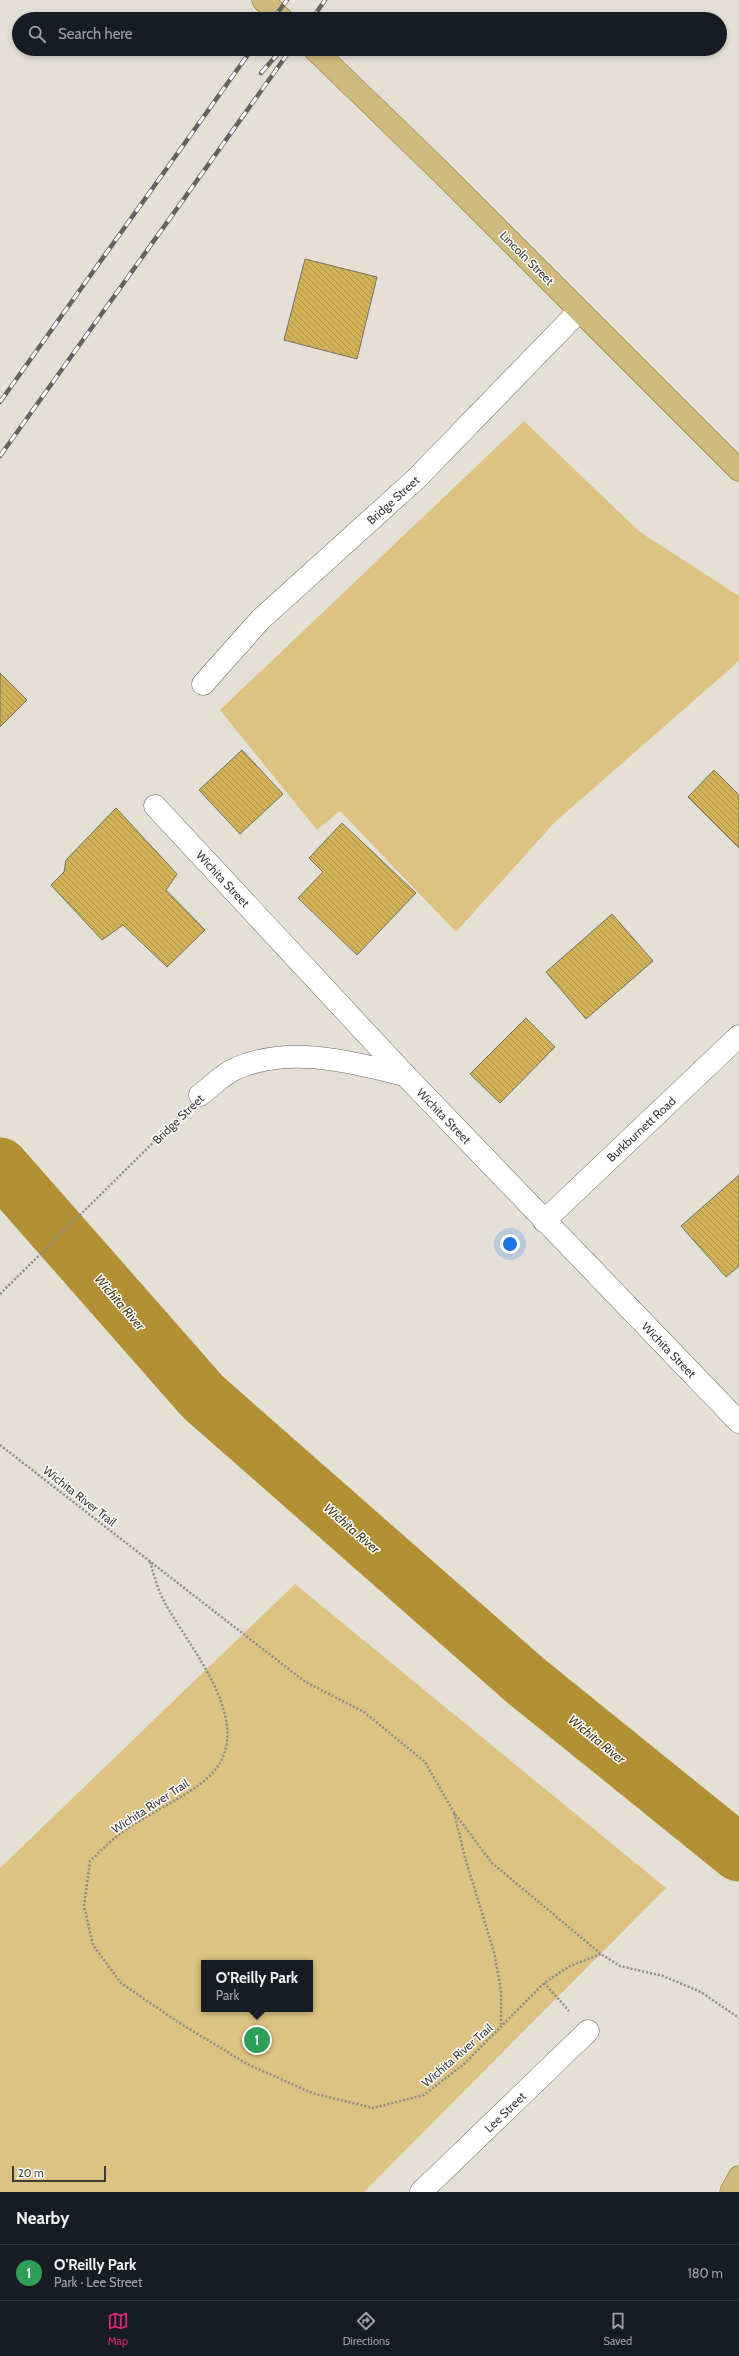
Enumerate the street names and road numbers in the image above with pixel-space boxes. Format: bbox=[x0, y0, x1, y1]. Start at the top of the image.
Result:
street label: Lincoln Street bbox=[497, 228, 557, 288]
street label: Bridge Street bbox=[364, 472, 422, 528]
street label: Wichita Street bbox=[193, 848, 253, 910]
street label: Wichita Street bbox=[414, 1085, 474, 1147]
street label: Bridge Street bbox=[149, 1091, 207, 1147]
street label: Burkburnett Road bbox=[603, 1093, 679, 1165]
street label: Wichita Street bbox=[639, 1319, 699, 1381]
street label: Wichita River Trail bbox=[40, 1463, 120, 1529]
street label: Wichita River Trail bbox=[109, 1775, 192, 1837]
street label: Wichita River Trail bbox=[418, 2020, 496, 2090]
street label: Lee Street bbox=[481, 2089, 529, 2135]

